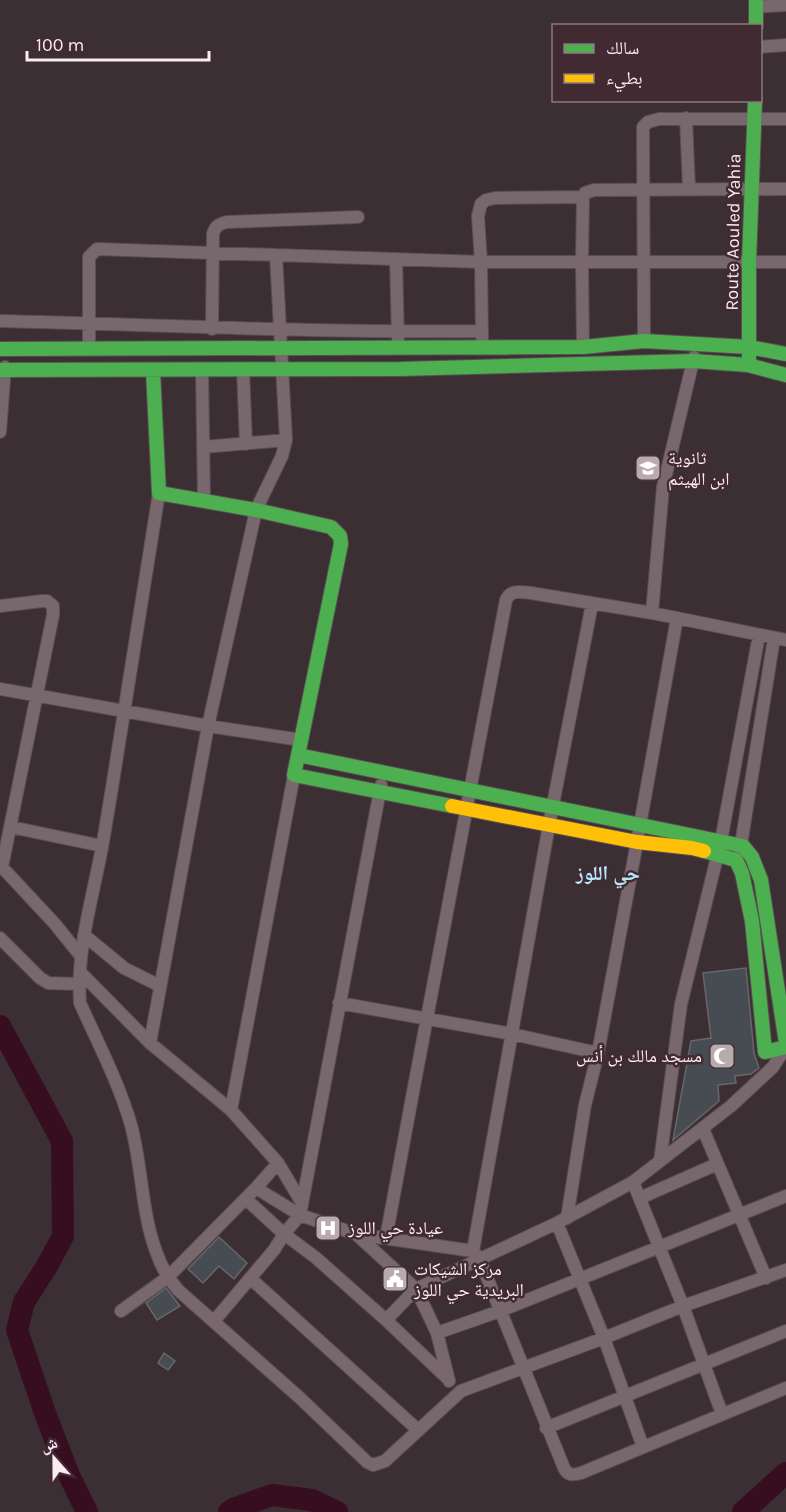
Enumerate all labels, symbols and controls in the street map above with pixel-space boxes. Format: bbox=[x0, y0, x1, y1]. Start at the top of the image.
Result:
scale bar bbox=[27, 24, 208, 62]
legend bbox=[552, 24, 762, 102]
text: 100 m bbox=[36, 34, 84, 56]
text: سالك bbox=[606, 37, 639, 59]
text: بطيء bbox=[606, 67, 643, 93]
street label: Route Aouled Yahia bbox=[721, 153, 745, 311]
place label: ثانوية ابن الهيثم bbox=[668, 447, 729, 491]
school or university icon: ثانوية ابن الهيثم bbox=[633, 453, 663, 483]
district label: حي اللوز bbox=[575, 862, 640, 889]
mosque icon: مسجد مالك بن أنس bbox=[707, 1041, 737, 1071]
place label: مسجد مالك بن أنس bbox=[576, 1045, 702, 1067]
hospital icon: عيادة حي اللوز bbox=[313, 1213, 343, 1243]
place label: عيادة حي اللوز bbox=[347, 1217, 443, 1243]
place label: مركز الشيكات البريدية حي اللوز bbox=[413, 1258, 524, 1305]
public building icon: مركز الشيكات البريدية حي اللوز bbox=[380, 1264, 410, 1294]
north arrow bbox=[24, 1428, 84, 1488]
text: ش bbox=[37, 1433, 60, 1456]

